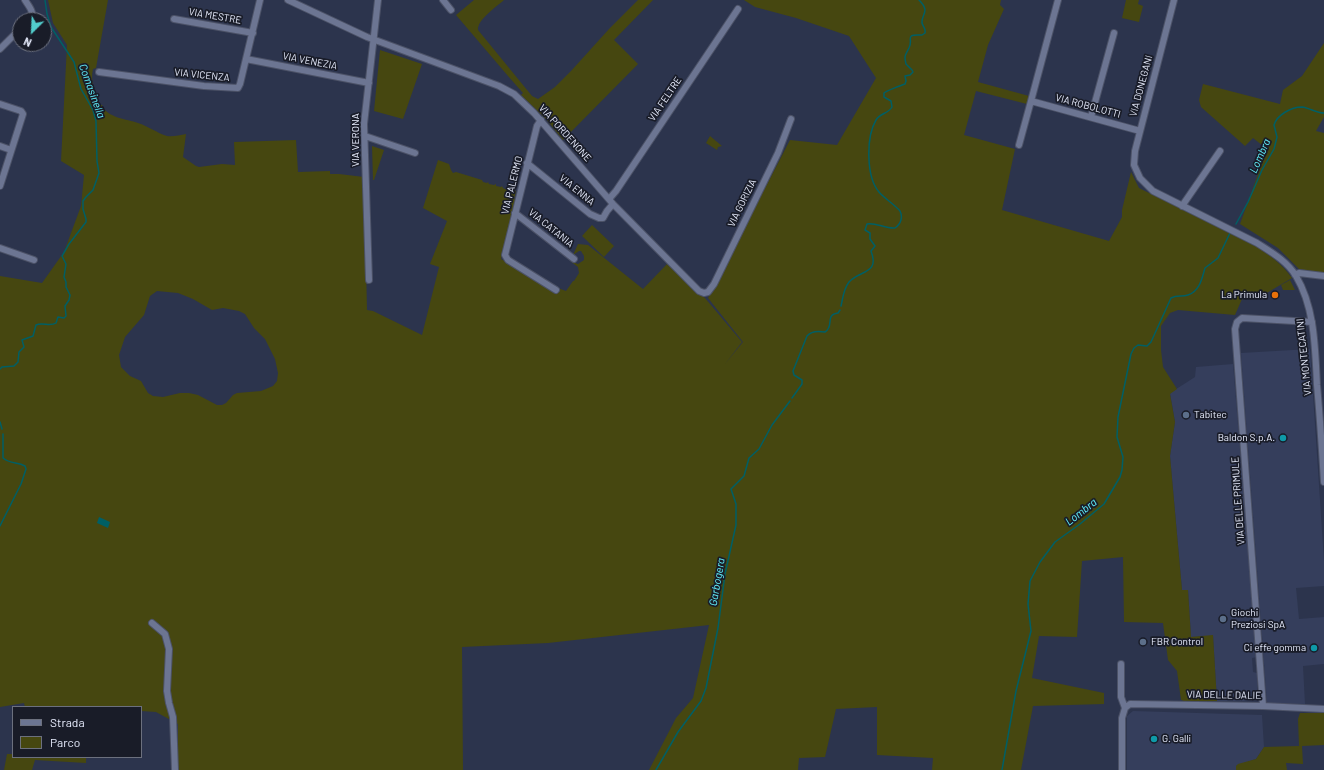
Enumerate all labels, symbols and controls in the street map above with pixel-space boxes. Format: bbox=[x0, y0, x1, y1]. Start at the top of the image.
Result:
street label: VIA MESTRE bbox=[188, 5, 242, 27]
north arrow bbox=[12, 12, 52, 52]
text: N bbox=[21, 35, 33, 50]
street label: VIA VENEZIA bbox=[282, 50, 338, 72]
street label: VIA DONEGANI bbox=[1127, 54, 1155, 118]
water label: Comasinella bbox=[76, 62, 108, 120]
street label: VIA VICENZA bbox=[174, 66, 230, 84]
street label: VIA FELTRE bbox=[646, 75, 684, 123]
street label: VIA ROBOLOTTI bbox=[1054, 92, 1122, 120]
street label: VIA PORDENONE bbox=[536, 102, 594, 164]
street label: VIA VERONA bbox=[350, 113, 362, 167]
water label: Lombra bbox=[1247, 137, 1273, 175]
street label: VIA PALERMO bbox=[499, 155, 525, 215]
street label: VIA ENNA bbox=[557, 172, 597, 208]
street label: VIA GORIZIA bbox=[725, 177, 759, 229]
street label: VIA CATANIA bbox=[526, 206, 576, 250]
place label: La Primula bbox=[1221, 289, 1267, 301]
marker: La Primula bbox=[1270, 290, 1280, 300]
street label: VIA MONTECATINI bbox=[1294, 318, 1314, 396]
place label: Tabitec bbox=[1194, 409, 1227, 421]
marker: Tabitec bbox=[1181, 410, 1191, 420]
place label: Baldon S.p.A. bbox=[1218, 432, 1275, 444]
marker: Baldon S.p.A. bbox=[1278, 433, 1288, 443]
street label: VIA DELLE PRIMULE bbox=[1229, 457, 1247, 545]
water label: Lombra bbox=[1063, 496, 1099, 528]
water label: Garbogera bbox=[706, 557, 728, 607]
place label: Giochi Preziosi SpA bbox=[1231, 607, 1285, 630]
marker: Giochi Preziosi SpA bbox=[1218, 614, 1228, 624]
place label: FBR Control bbox=[1151, 636, 1203, 648]
marker: FBR Control bbox=[1138, 637, 1148, 647]
place label: Ci effe gomma bbox=[1244, 642, 1306, 654]
marker: Ci effe gomma bbox=[1309, 643, 1319, 653]
street label: VIA DELLE DALIE bbox=[1187, 688, 1261, 702]
legend bbox=[12, 706, 142, 758]
text: Strada bbox=[50, 715, 85, 729]
place label: G. Galli bbox=[1162, 733, 1191, 745]
marker: G. Galli bbox=[1149, 734, 1159, 744]
text: Parco bbox=[50, 735, 80, 749]

